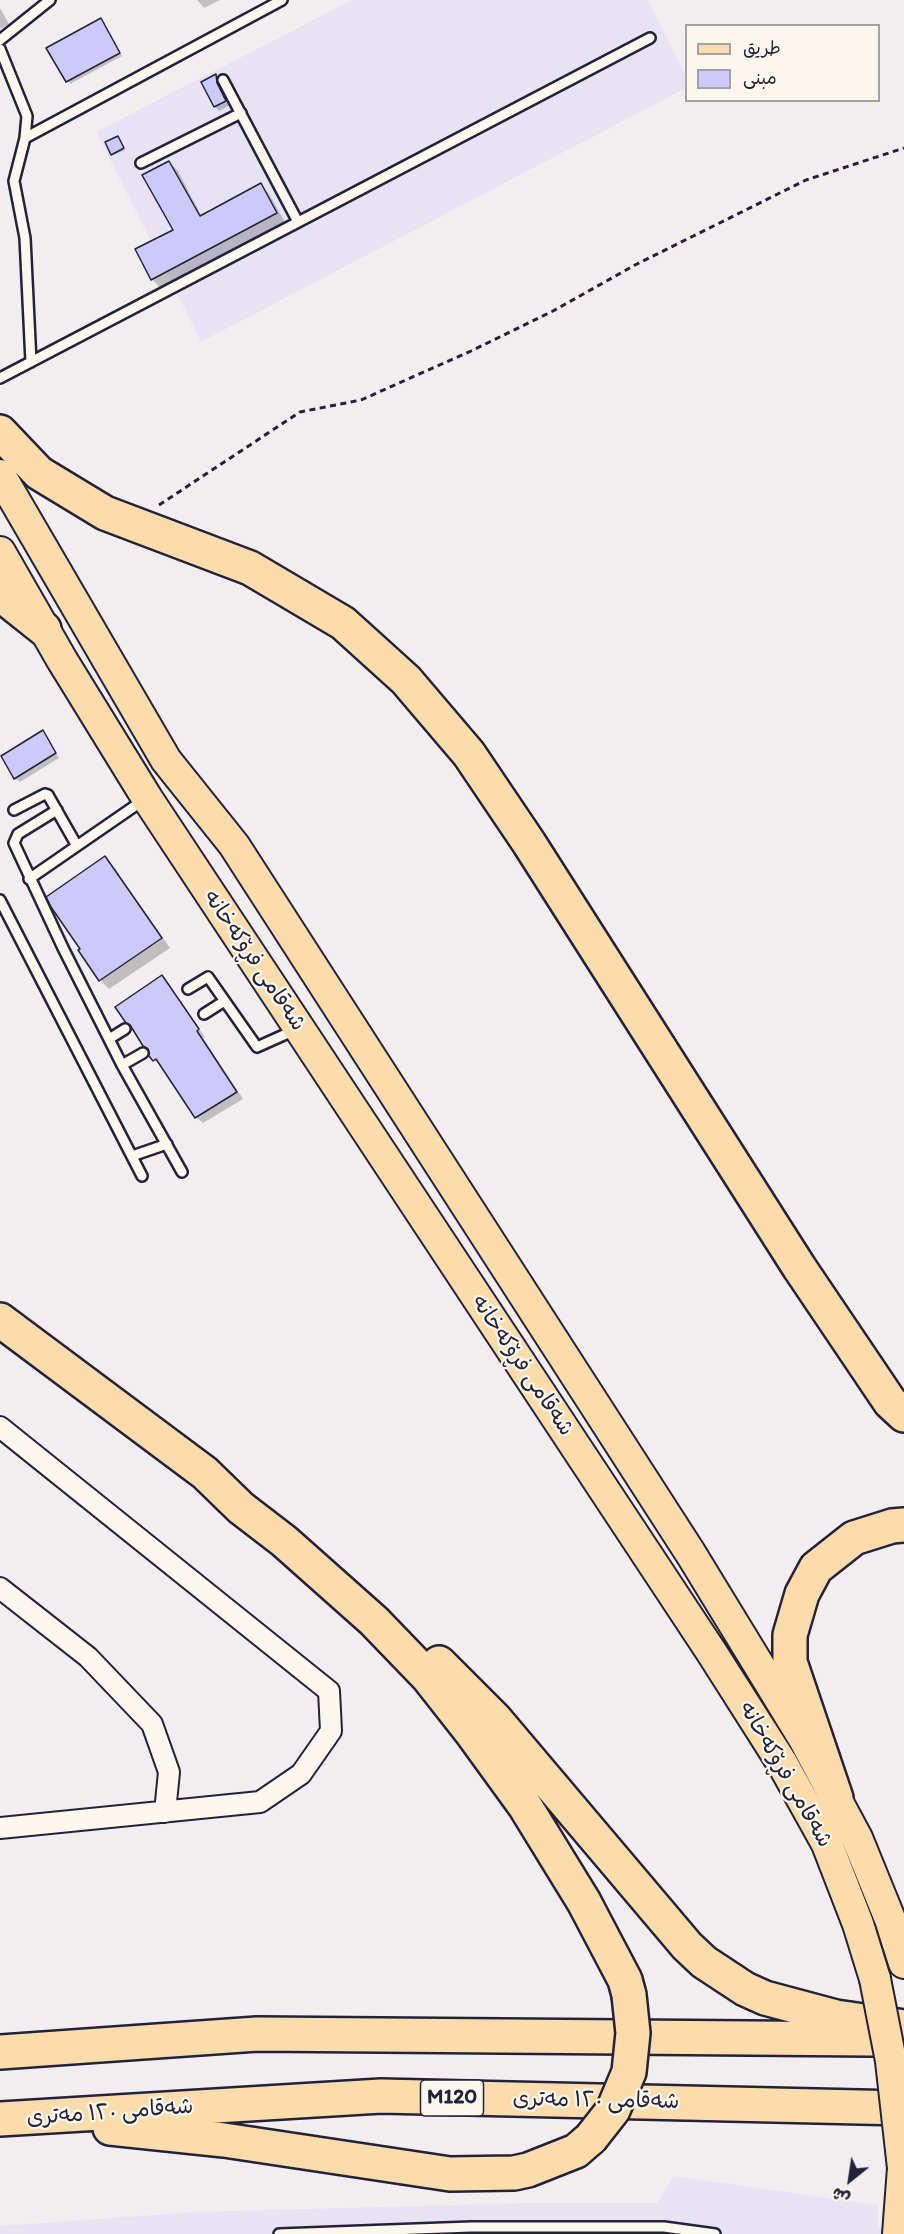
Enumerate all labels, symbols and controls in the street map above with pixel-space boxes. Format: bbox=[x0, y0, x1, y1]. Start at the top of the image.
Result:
legend bbox=[685, 24, 880, 102]
text: طريق bbox=[743, 37, 781, 59]
text: مبنى bbox=[743, 67, 777, 89]
street label: شەقامی فڕۆکەخانە bbox=[197, 886, 311, 1036]
street label: شەقامی فڕۆکەخانە bbox=[465, 1291, 579, 1441]
street label: شەقامی فڕۆکەخانە bbox=[733, 1697, 837, 1853]
road number: M120 bbox=[420, 2080, 484, 2116]
street label: شەقامی ١٢٠ مەتری bbox=[512, 2086, 680, 2116]
street label: شەقامی ١٢٠ مەتری bbox=[26, 2094, 194, 2132]
north arrow bbox=[820, 2150, 880, 2210]
text: ش bbox=[828, 2183, 853, 2209]

